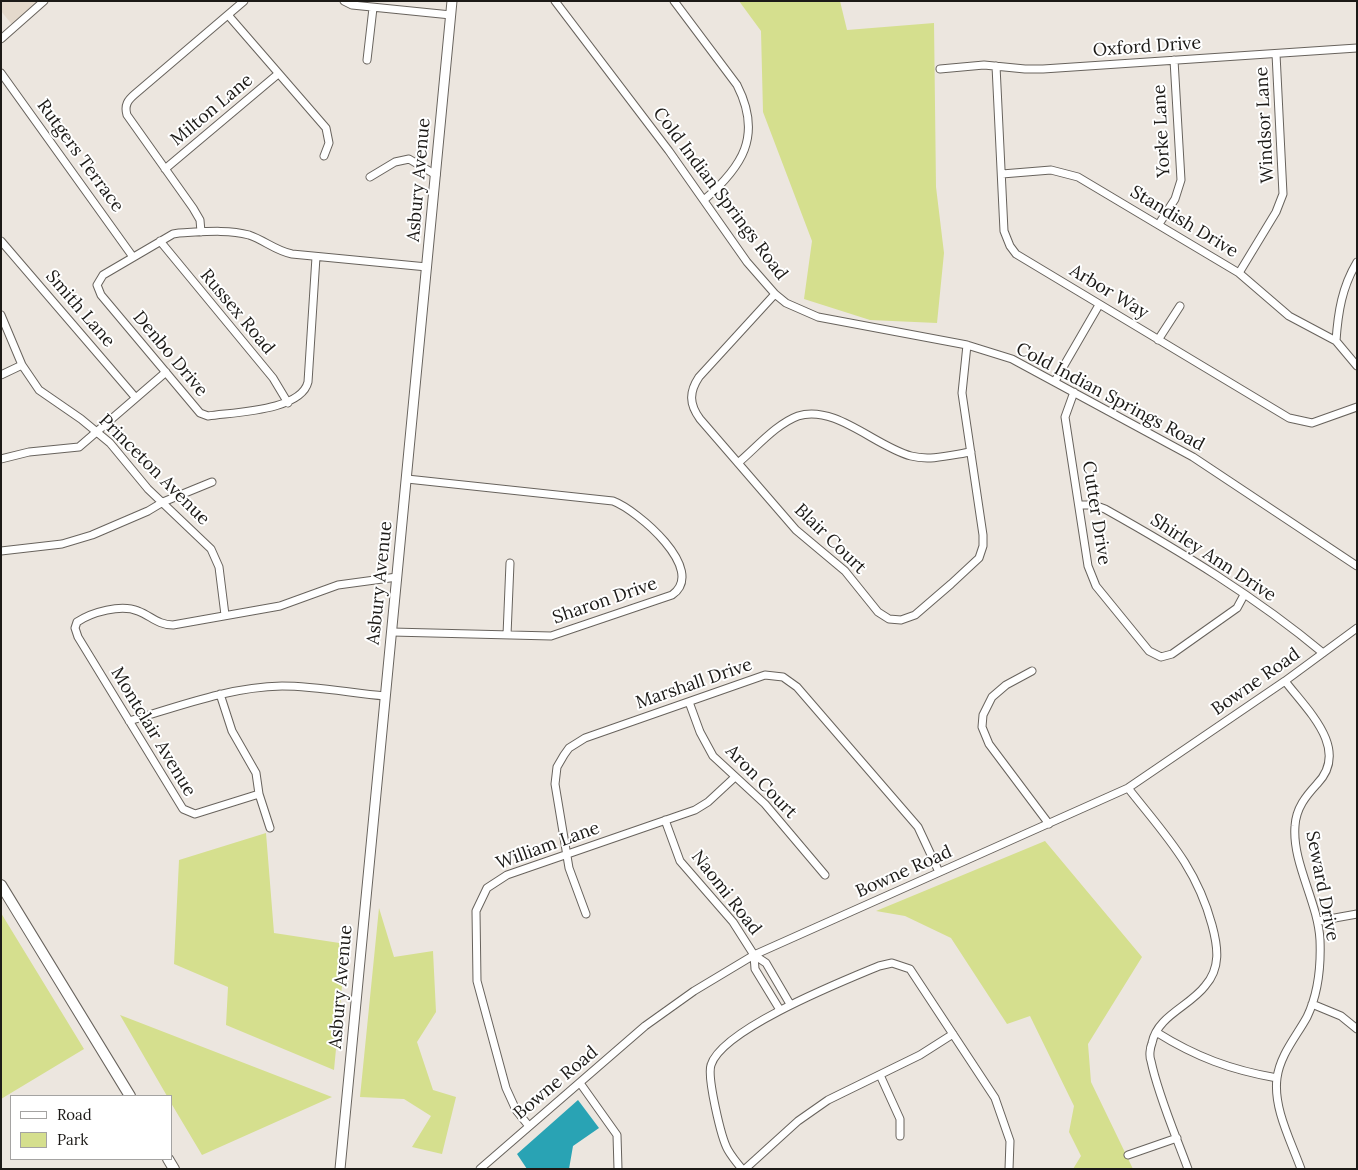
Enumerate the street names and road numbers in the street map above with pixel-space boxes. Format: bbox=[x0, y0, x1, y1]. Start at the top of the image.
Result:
street label: Oxford Drive bbox=[1092, 32, 1202, 62]
street label: Windsor Lane bbox=[1251, 66, 1279, 184]
street label: Milton Lane bbox=[167, 69, 257, 151]
street label: Yorke Lane bbox=[1149, 84, 1175, 178]
street label: Rutgers Terrace bbox=[32, 95, 128, 217]
street label: Cold Indian Springs Road bbox=[648, 103, 792, 285]
street label: Asbury Avenue bbox=[403, 117, 435, 243]
street label: Standish Drive bbox=[1126, 181, 1242, 263]
street label: Arbor Way bbox=[1066, 260, 1152, 324]
street label: Russex Road bbox=[195, 265, 279, 359]
street label: Smith Lane bbox=[41, 266, 119, 352]
street label: Denbo Drive bbox=[128, 307, 212, 401]
street label: Cold Indian Springs Road bbox=[1012, 338, 1208, 456]
street label: Princeton Avenue bbox=[94, 410, 214, 530]
street label: Cutter Drive bbox=[1077, 460, 1115, 566]
street label: Blair Court bbox=[790, 499, 870, 579]
street label: Shirley Ann Drive bbox=[1146, 509, 1280, 607]
street label: Asbury Avenue bbox=[363, 520, 397, 646]
street label: Sharon Drive bbox=[550, 573, 660, 629]
street label: Bowne Road bbox=[1208, 644, 1304, 720]
street label: Marshall Drive bbox=[633, 654, 755, 714]
street label: Montclair Avenue bbox=[106, 663, 200, 801]
street label: Aron Court bbox=[721, 741, 801, 823]
street label: William Lane bbox=[493, 817, 603, 875]
street label: Seward Drive bbox=[1301, 829, 1343, 943]
street label: Bowne Road bbox=[852, 841, 956, 903]
street label: Naomi Road bbox=[686, 847, 766, 939]
street label: Asbury Avenue bbox=[325, 924, 357, 1050]
street label: Bowne Road bbox=[510, 1042, 602, 1124]

